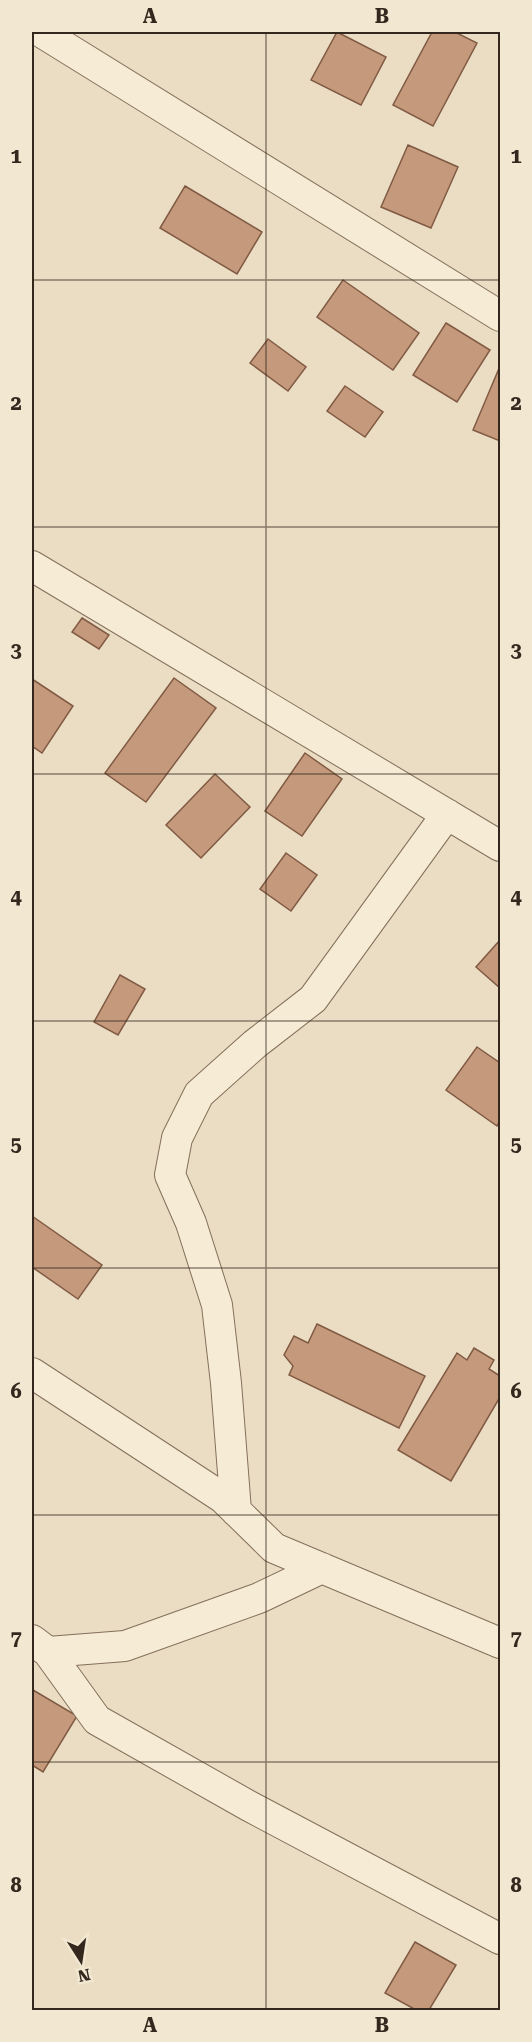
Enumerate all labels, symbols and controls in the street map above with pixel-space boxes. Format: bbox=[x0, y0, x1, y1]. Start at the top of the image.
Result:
text: A bbox=[143, 4, 158, 28]
text: B bbox=[375, 4, 389, 28]
text: 1 bbox=[10, 144, 22, 168]
text: 1 bbox=[510, 144, 522, 168]
text: 2 bbox=[10, 391, 22, 415]
text: 2 bbox=[510, 391, 522, 415]
text: 3 bbox=[10, 638, 22, 662]
text: 3 bbox=[510, 638, 522, 662]
text: 4 bbox=[10, 885, 22, 909]
text: 4 bbox=[510, 885, 522, 909]
text: 5 bbox=[10, 1132, 22, 1156]
text: 5 bbox=[510, 1132, 522, 1156]
text: 6 bbox=[10, 1379, 22, 1403]
text: 6 bbox=[510, 1379, 522, 1403]
text: 7 bbox=[10, 1626, 22, 1650]
text: 7 bbox=[510, 1626, 522, 1650]
text: 8 bbox=[10, 1873, 22, 1897]
text: 8 bbox=[510, 1873, 522, 1897]
north arrow bbox=[51, 1931, 111, 1991]
text: N bbox=[76, 1965, 92, 1986]
text: A bbox=[143, 2013, 158, 2037]
text: B bbox=[375, 2013, 389, 2037]

